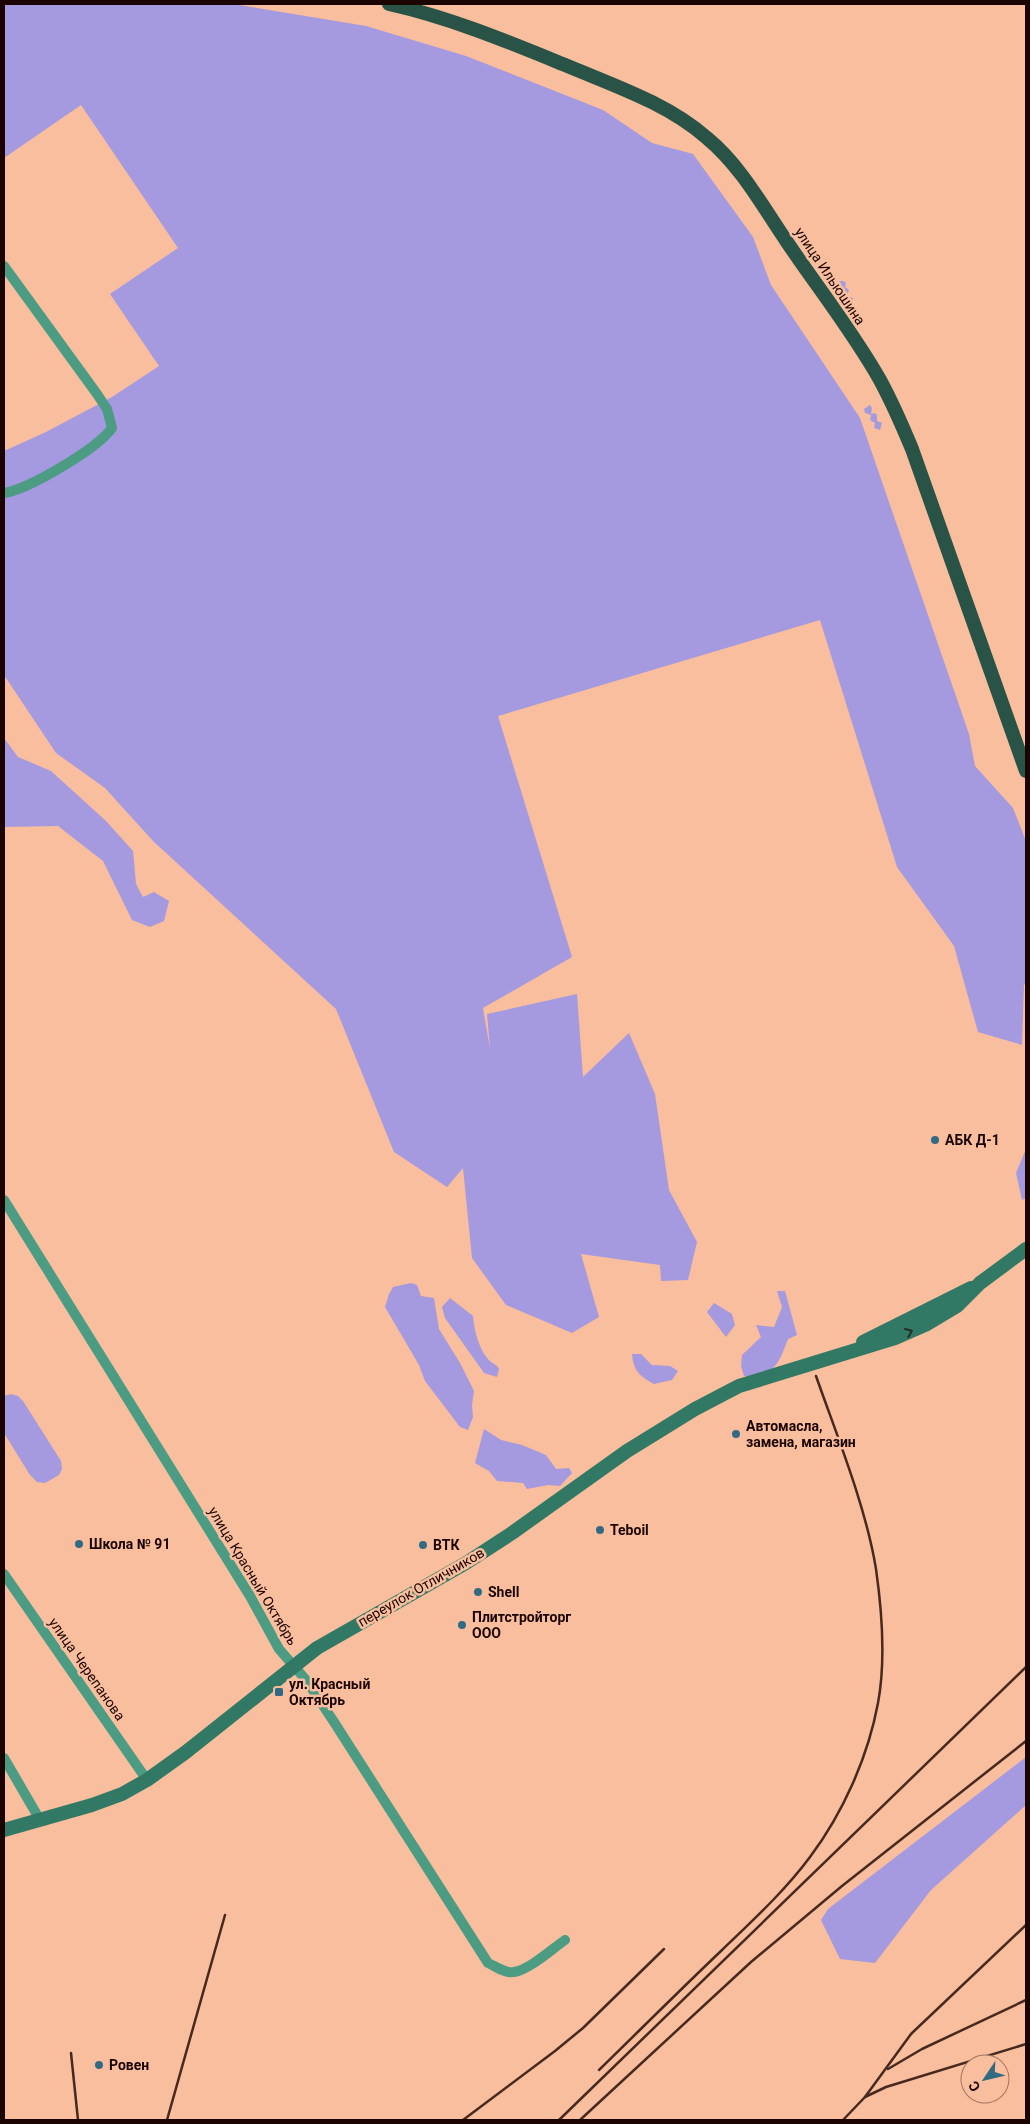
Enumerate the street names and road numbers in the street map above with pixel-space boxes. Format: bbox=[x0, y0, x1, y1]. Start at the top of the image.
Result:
street label: улица Ильюшина bbox=[791, 224, 869, 328]
street label: улица Красный Октябрь bbox=[205, 1504, 301, 1648]
street label: переулок Отличников bbox=[355, 1544, 487, 1630]
street label: улица Черепанова bbox=[46, 1615, 128, 1723]

